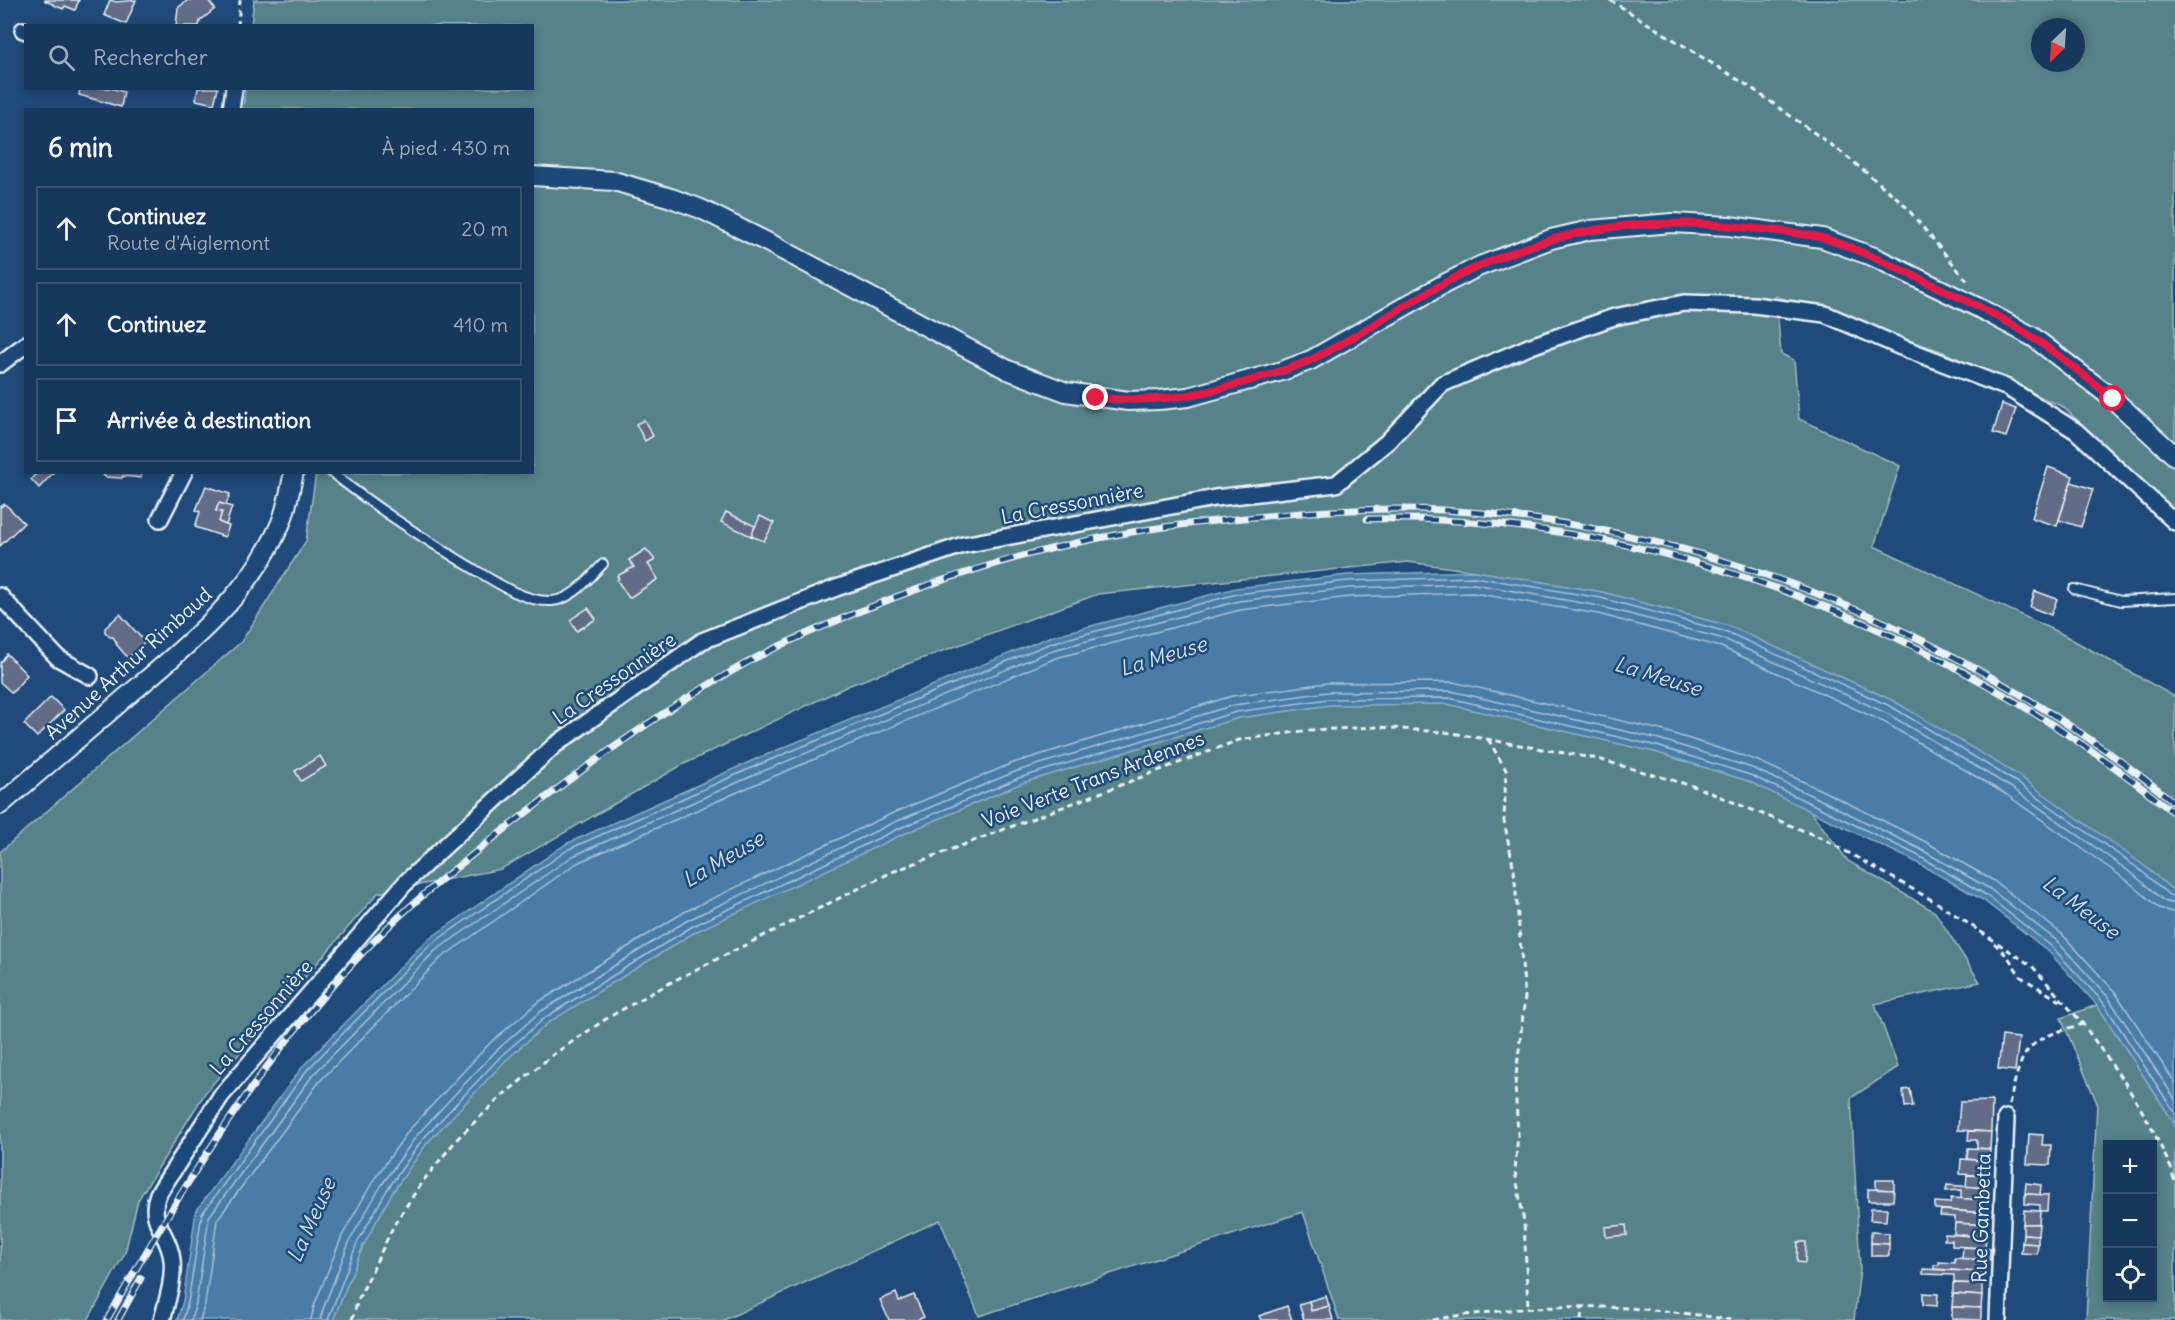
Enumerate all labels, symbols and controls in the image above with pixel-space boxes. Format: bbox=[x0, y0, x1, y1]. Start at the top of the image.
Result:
north arrow bbox=[2031, 18, 2085, 72]
search box bbox=[24, 24, 534, 90]
icon: search bbox=[45, 41, 78, 74]
text: Rechercher bbox=[93, 43, 208, 71]
text: 6 min bbox=[48, 131, 113, 164]
text: À pied · 430 m bbox=[382, 135, 510, 160]
text: Continuez bbox=[107, 202, 206, 230]
icon: ahead bbox=[50, 212, 83, 245]
text: 20 m bbox=[462, 216, 508, 241]
text: Route d'Aiglemont bbox=[107, 230, 270, 255]
icon: ahead bbox=[50, 308, 83, 341]
text: Continuez bbox=[107, 310, 206, 338]
text: 410 m bbox=[453, 312, 508, 337]
route end bbox=[1082, 384, 1108, 410]
route start bbox=[2099, 385, 2125, 411]
icon: arrive bbox=[50, 404, 83, 437]
text: Arrivée à destination bbox=[107, 406, 311, 434]
street label: La Cressonnière bbox=[999, 477, 1145, 529]
street label: Avenue Arthur Rimbaud bbox=[39, 581, 217, 745]
street label: La Cressonnière bbox=[548, 626, 680, 730]
water label: La Meuse bbox=[1116, 629, 1211, 682]
water label: La Meuse bbox=[1611, 650, 1706, 703]
street label: Voie Verte Trans Ardennes bbox=[978, 725, 1208, 833]
water label: La Meuse bbox=[677, 824, 770, 893]
water label: La Meuse bbox=[2037, 869, 2126, 946]
street label: La Cressonnière bbox=[204, 954, 318, 1080]
map controls bbox=[2103, 1140, 2157, 1302]
button: + bbox=[2103, 1140, 2157, 1194]
street label: Rue Gambetta bbox=[1966, 1153, 1996, 1283]
water label: La Meuse bbox=[280, 1172, 342, 1266]
button: − bbox=[2103, 1194, 2157, 1248]
button: locate bbox=[2103, 1248, 2157, 1302]

